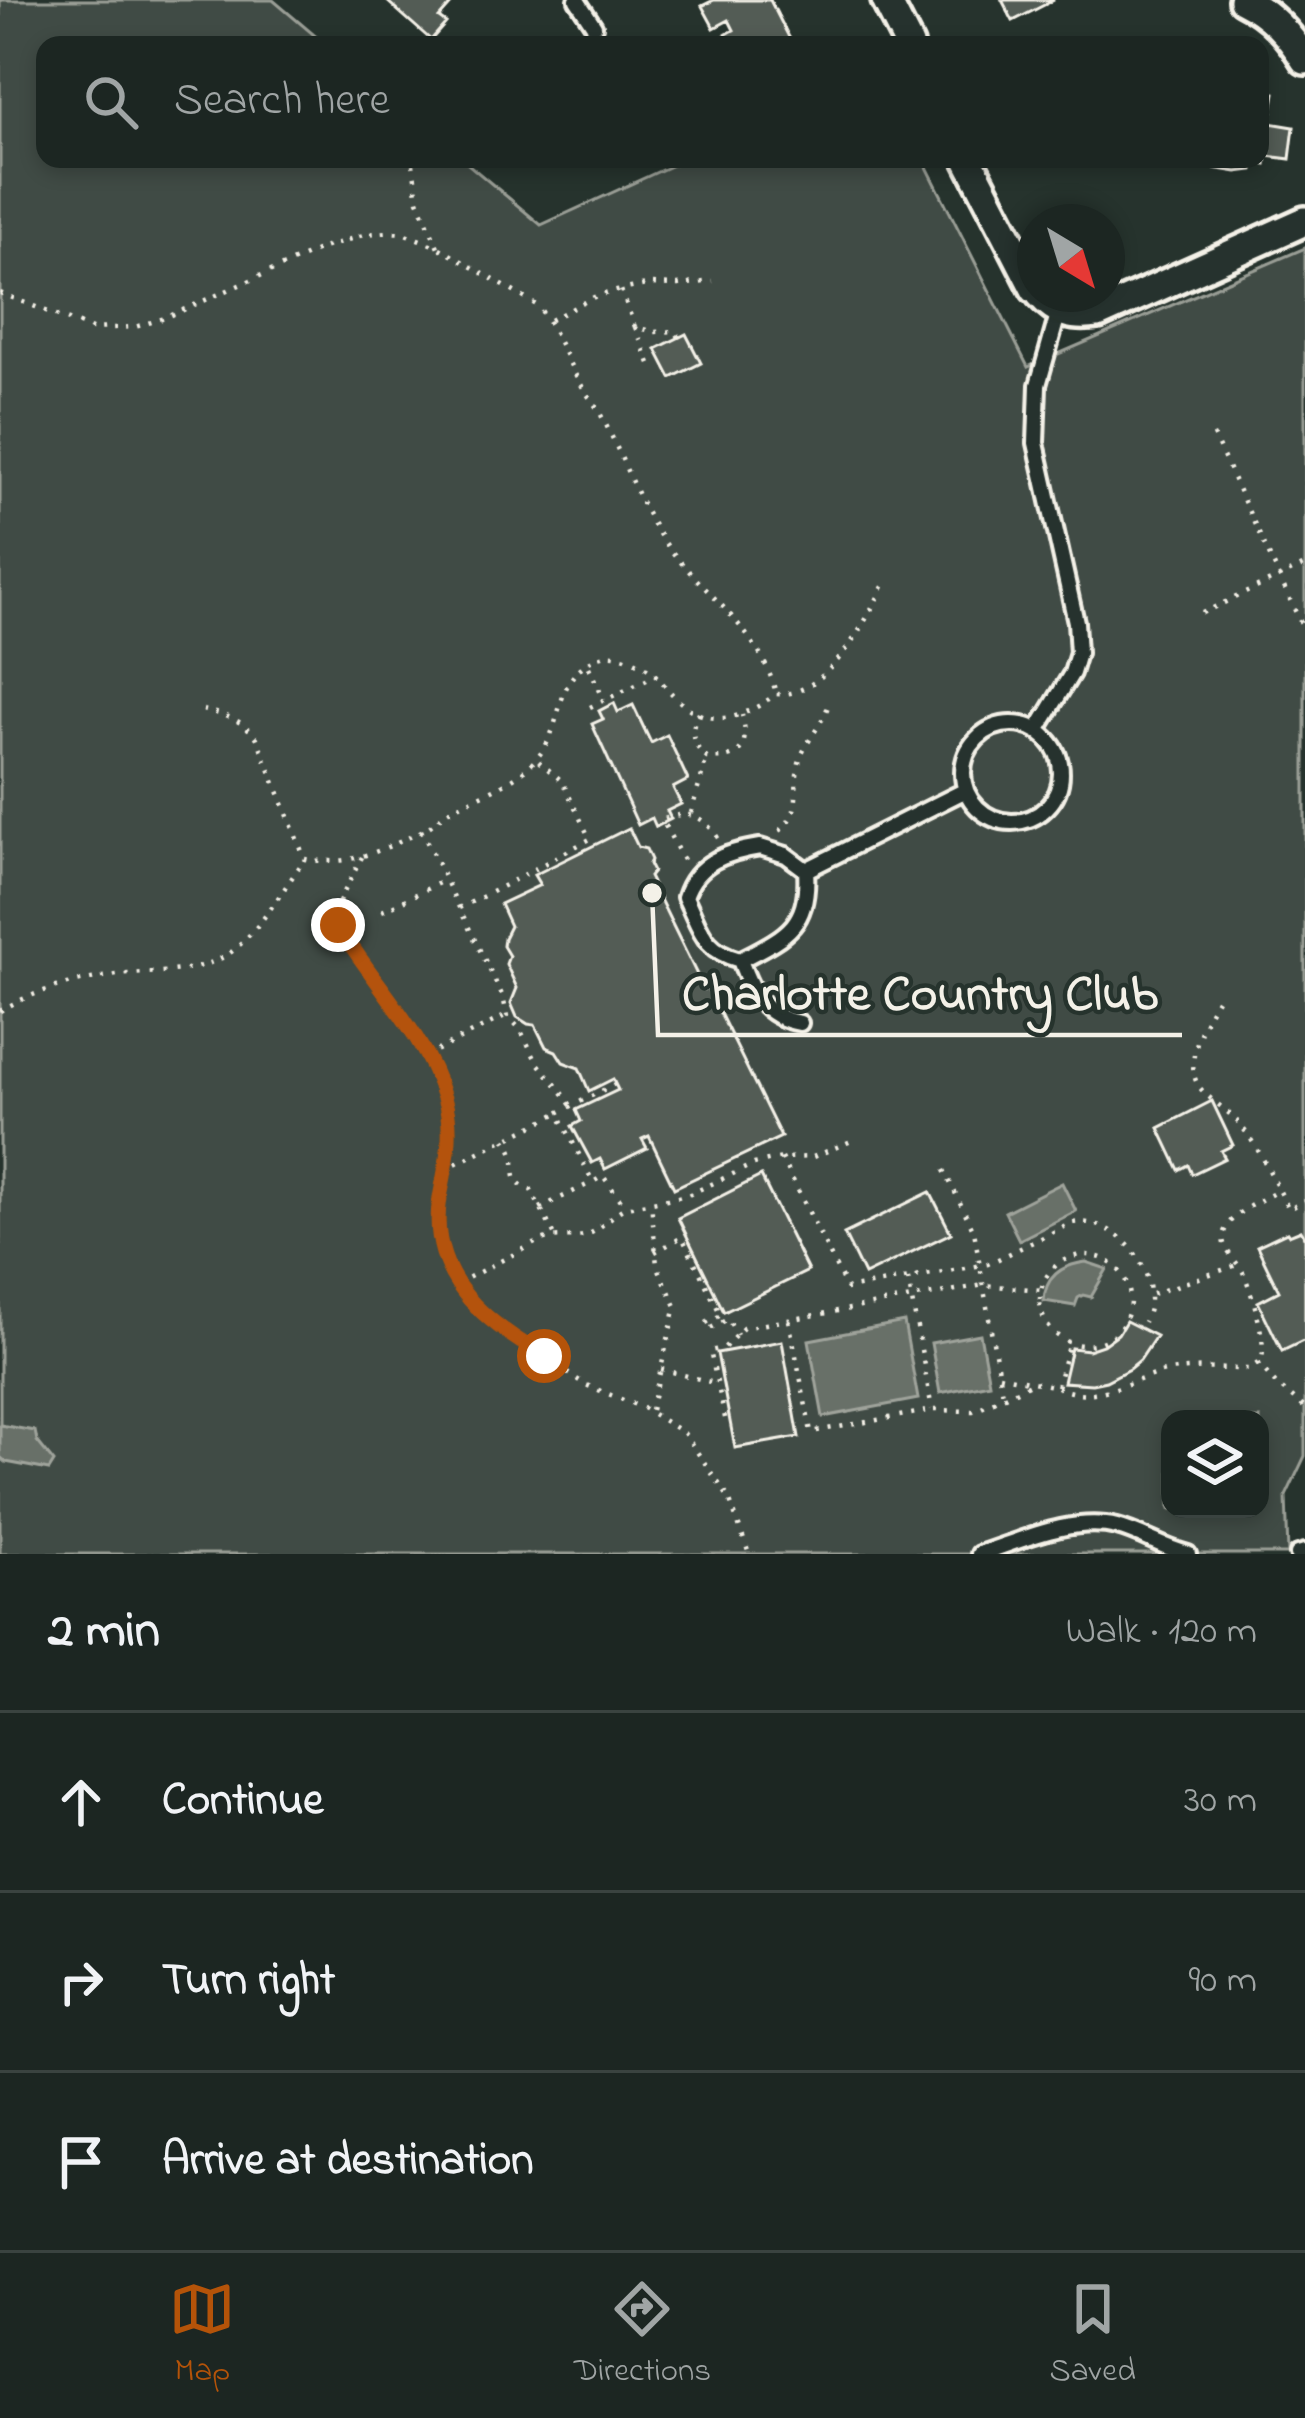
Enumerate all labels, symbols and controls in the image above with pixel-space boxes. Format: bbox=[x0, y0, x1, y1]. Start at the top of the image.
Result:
search box bbox=[36, 36, 1269, 168]
icon: search bbox=[78, 69, 144, 135]
text: Search here bbox=[174, 69, 390, 135]
north arrow bbox=[1017, 204, 1125, 312]
route end bbox=[311, 898, 365, 952]
callout: Charlotte Country Club bbox=[658, 948, 1182, 1035]
text: Charlotte Country Club bbox=[682, 959, 1158, 1034]
route start bbox=[517, 1329, 571, 1383]
map controls bbox=[1161, 1410, 1269, 1518]
button: layers bbox=[1161, 1410, 1269, 1518]
text: 2 min bbox=[48, 1595, 160, 1670]
text: Walk · 120 m bbox=[1066, 1604, 1257, 1661]
icon: ahead bbox=[48, 1769, 114, 1835]
text: Continue bbox=[162, 1769, 323, 1835]
text: 30 m bbox=[1184, 1773, 1257, 1830]
icon: right bbox=[48, 1949, 114, 2015]
text: Turn right bbox=[162, 1949, 335, 2015]
text: 90 m bbox=[1188, 1953, 1257, 2010]
icon: arrive bbox=[48, 2129, 114, 2195]
text: Arrive at destination bbox=[162, 2129, 533, 2195]
tab: Map bbox=[169, 2276, 235, 2396]
tab: Directions bbox=[574, 2276, 711, 2396]
tab: Saved bbox=[1050, 2276, 1136, 2396]

